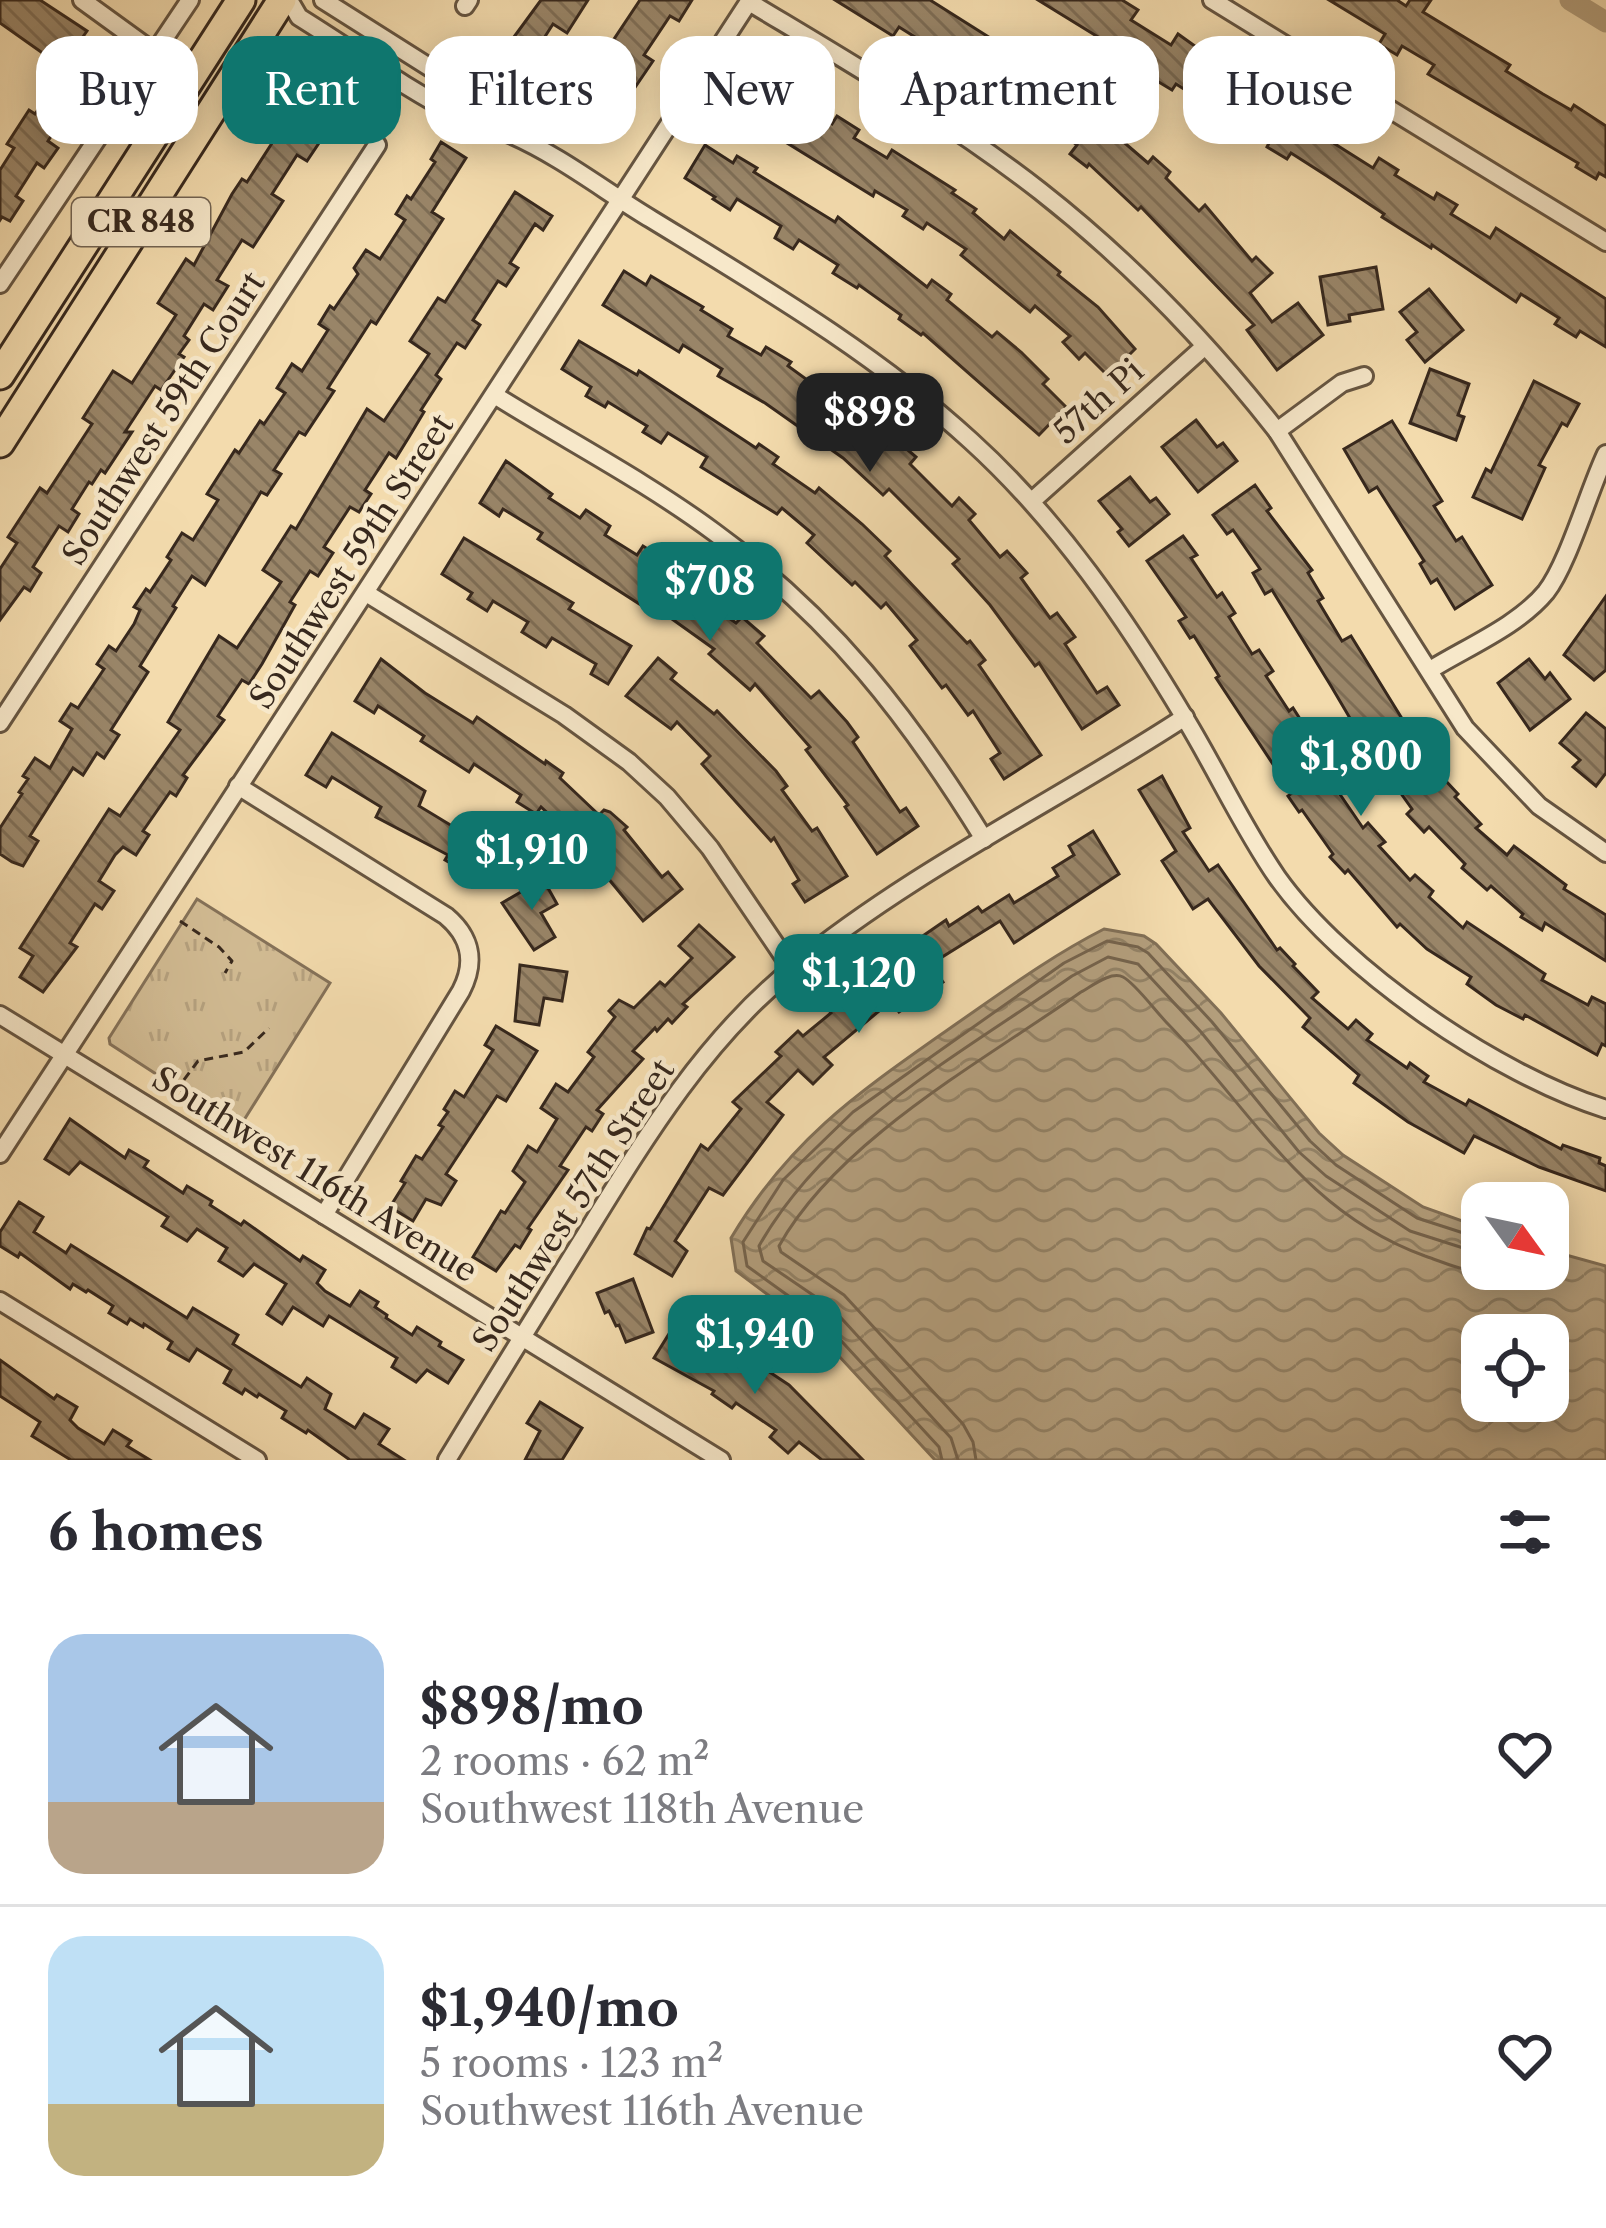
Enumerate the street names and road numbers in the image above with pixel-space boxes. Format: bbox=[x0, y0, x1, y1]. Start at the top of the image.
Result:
road number: CR 848 bbox=[72, 198, 210, 246]
street label: Southwest 59th Court bbox=[53, 264, 274, 573]
street label: 57th Pi bbox=[1045, 350, 1152, 452]
street label: Southwest 59th Street bbox=[241, 406, 462, 716]
street label: Southwest 57th Street bbox=[464, 1051, 683, 1359]
street label: Southwest 116th Avenue bbox=[145, 1058, 485, 1291]

